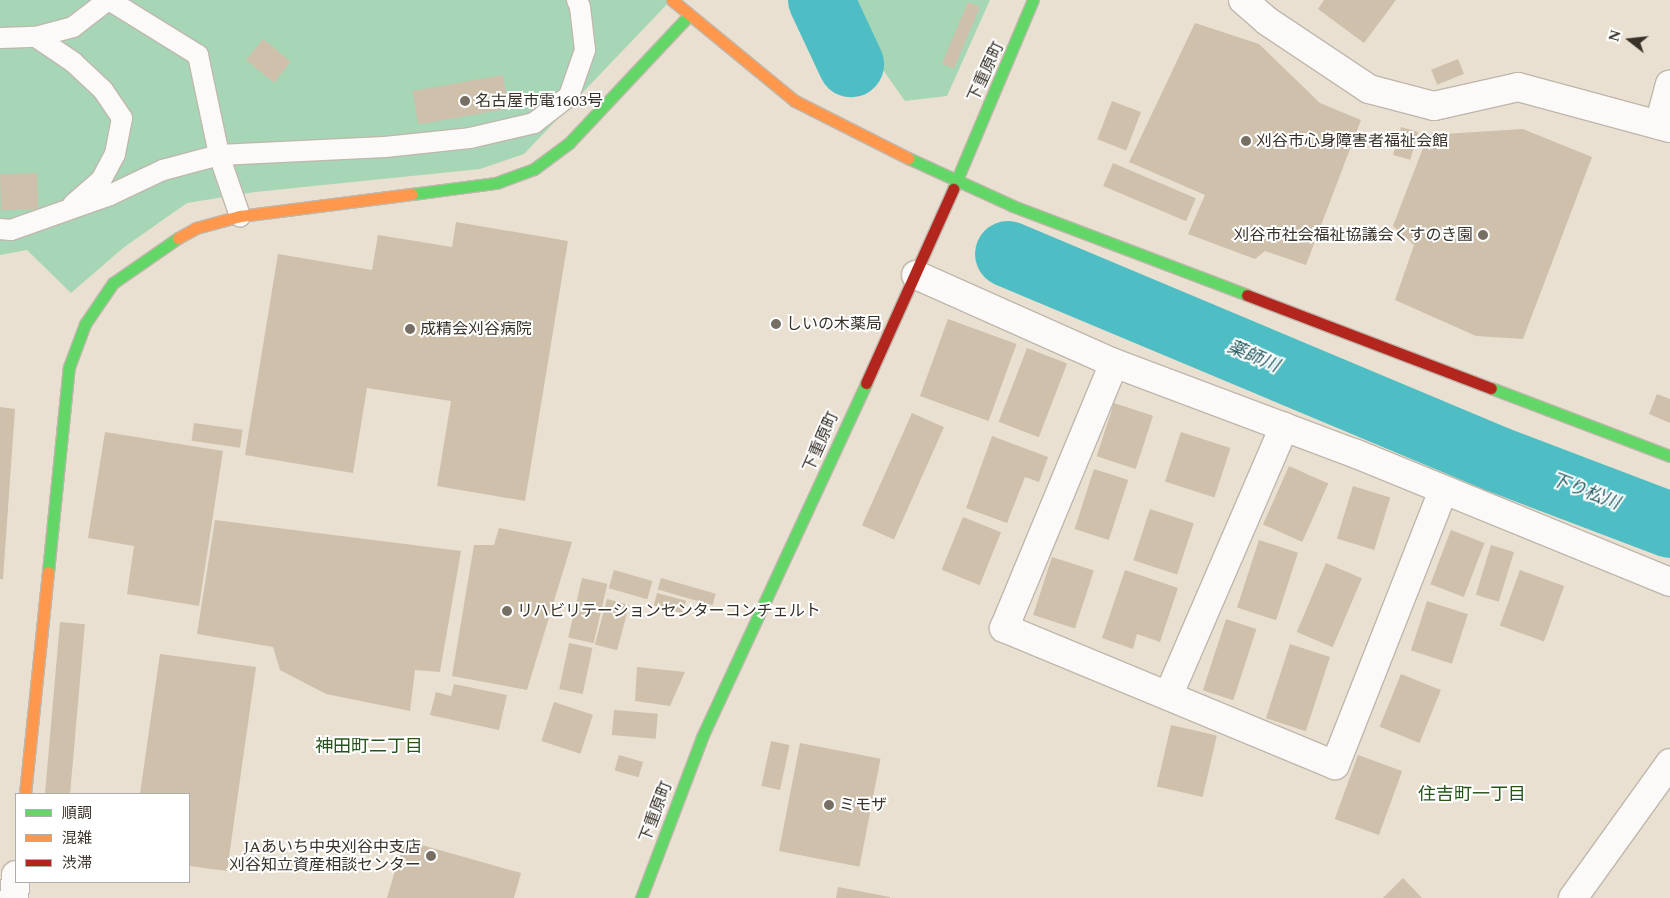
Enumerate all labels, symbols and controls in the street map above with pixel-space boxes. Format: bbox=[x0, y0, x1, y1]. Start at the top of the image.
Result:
north arrow bbox=[1605, 15, 1655, 65]
text: N bbox=[1603, 27, 1627, 44]
street label: 下重原町 bbox=[964, 39, 1008, 105]
place label: 名古屋市電1603号 bbox=[475, 91, 603, 111]
marker: 名古屋市電1603号 bbox=[459, 95, 471, 107]
place label: 刈谷市心身障害者福祉会館 bbox=[1256, 131, 1448, 151]
marker: 刈谷市心身障害者福祉会館 bbox=[1240, 135, 1252, 147]
place label: 刈谷市社会福祉協議会くすのき園 bbox=[1233, 225, 1473, 245]
marker: 刈谷市社会福祉協議会くすのき園 bbox=[1477, 229, 1489, 241]
place label: しいの木薬局 bbox=[786, 314, 882, 334]
marker: しいの木薬局 bbox=[770, 318, 782, 330]
place label: 成精会刈谷病院 bbox=[420, 319, 532, 339]
marker: 成精会刈谷病院 bbox=[404, 323, 416, 335]
water label: 薬師川 bbox=[1224, 337, 1282, 377]
street label: 下重原町 bbox=[799, 409, 843, 475]
water label: 下り松川 bbox=[1548, 469, 1622, 515]
place label: リハビリテーションセンターコンチェルト bbox=[517, 601, 821, 621]
marker: リハビリテーションセンターコンチェルト bbox=[501, 605, 513, 617]
district label: 神田町二丁目 bbox=[315, 736, 423, 758]
street label: 下重原町 bbox=[636, 779, 676, 845]
district label: 住吉町一丁目 bbox=[1418, 784, 1526, 806]
legend bbox=[15, 793, 190, 883]
place label: ミモザ bbox=[839, 795, 887, 815]
marker: ミモザ bbox=[823, 799, 835, 811]
text: 順調 bbox=[62, 802, 92, 825]
text: 混雑 bbox=[62, 827, 92, 850]
place label: JAあいち中央刈谷中支店 刈谷知立資産相談センター bbox=[229, 837, 421, 875]
marker: JAあいち中央刈谷中支店 刈谷知立資産相談センター bbox=[425, 850, 437, 862]
text: 渋滞 bbox=[62, 852, 92, 875]

